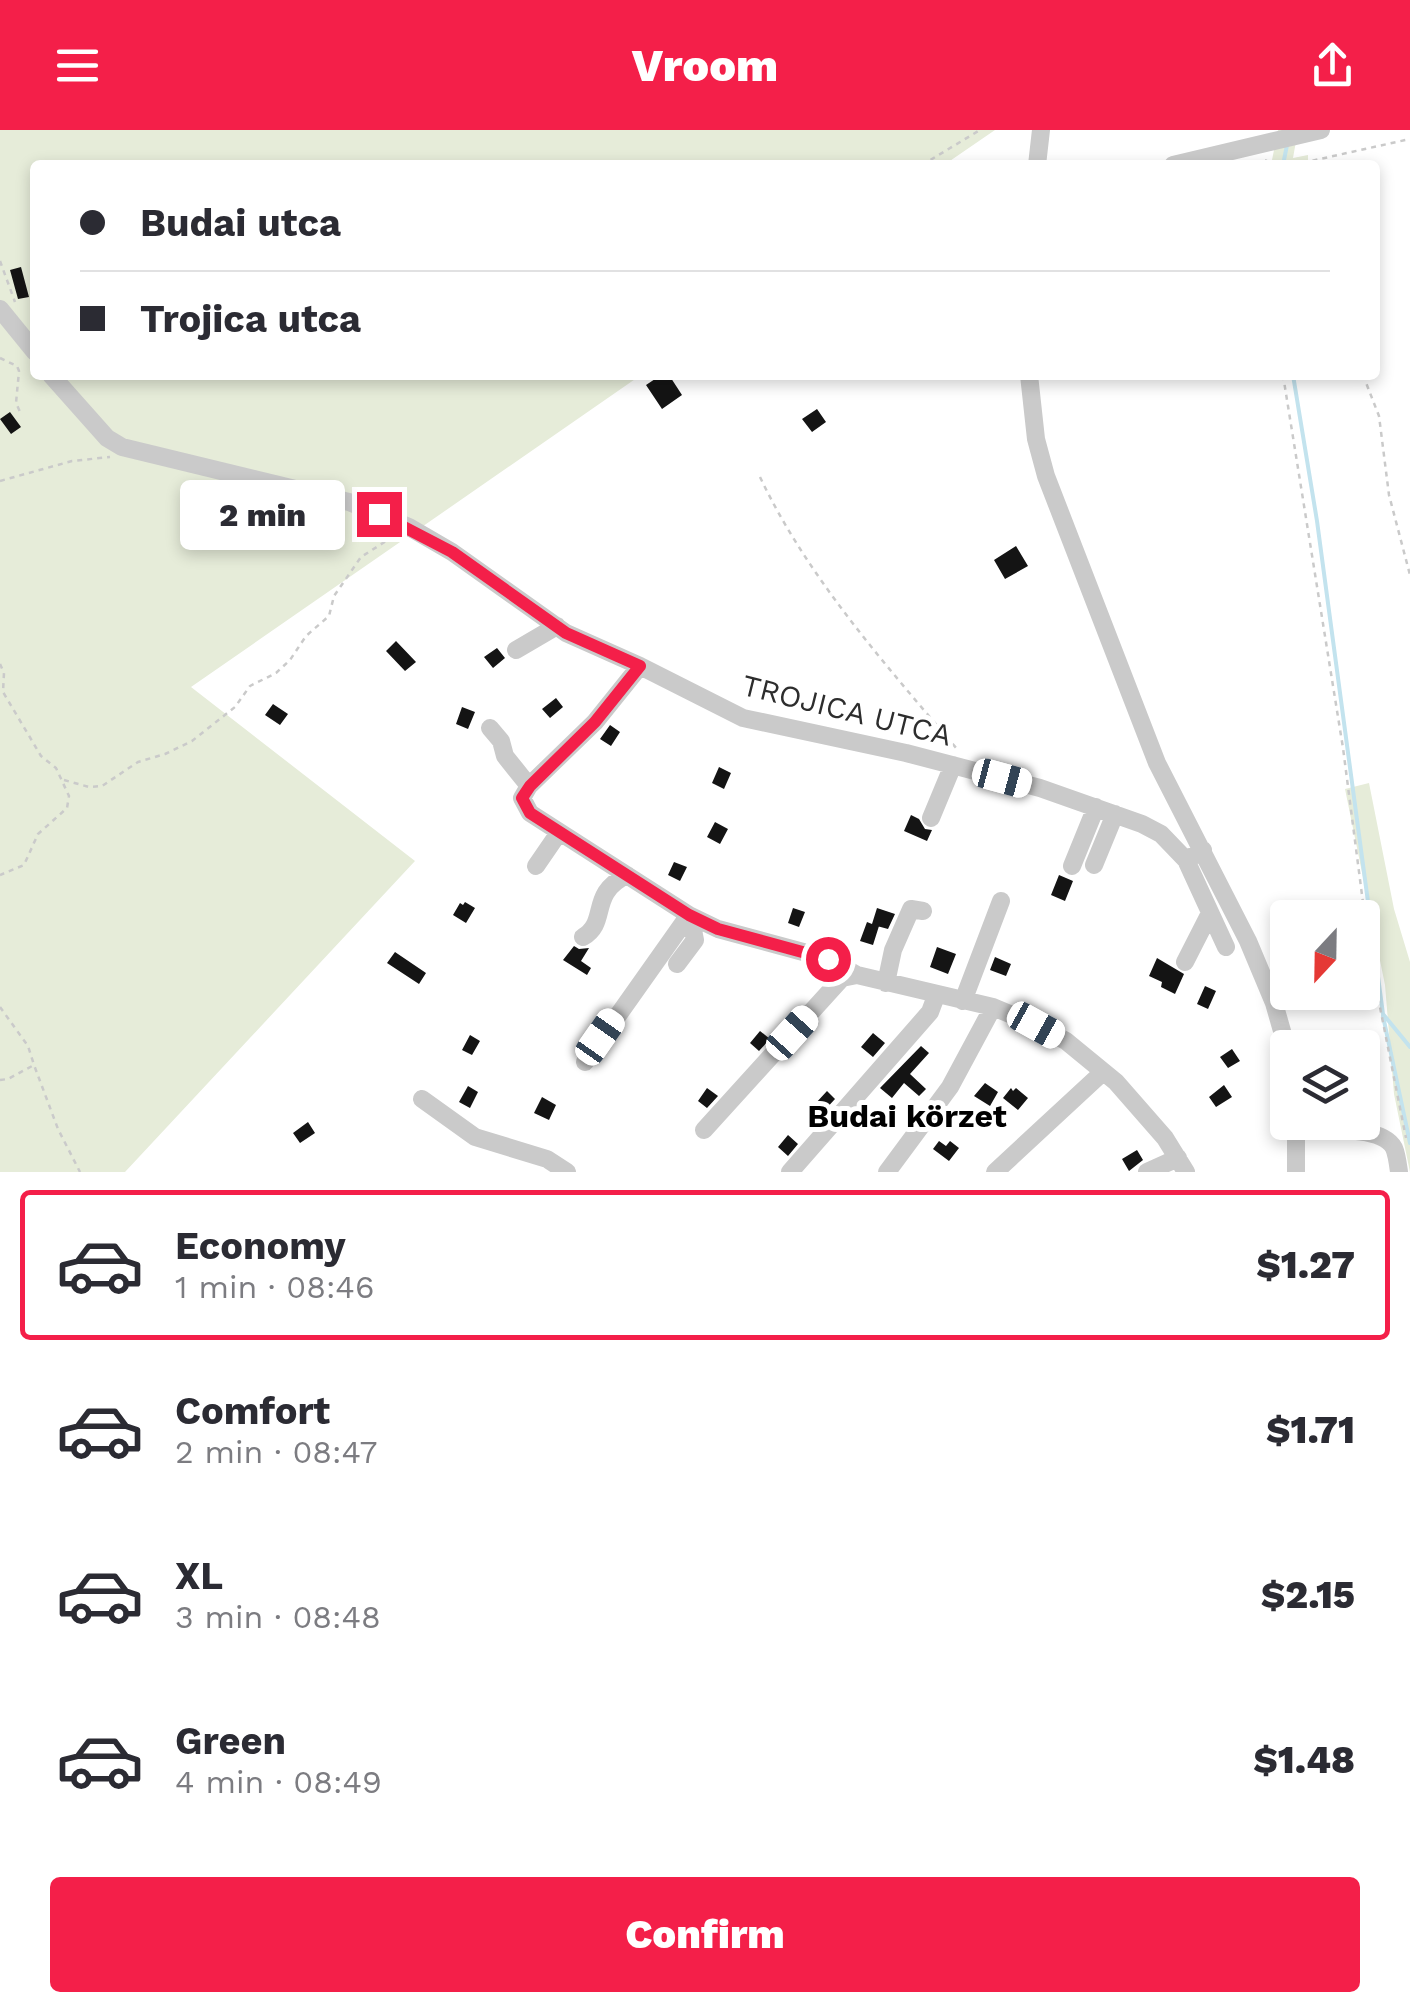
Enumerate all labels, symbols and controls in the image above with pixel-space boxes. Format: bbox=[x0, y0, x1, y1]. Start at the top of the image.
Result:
icon: menu bbox=[50, 38, 105, 93]
icon: share bbox=[1305, 38, 1360, 93]
text: Vroom bbox=[632, 39, 778, 92]
text: Budai utca bbox=[140, 201, 341, 245]
text: Trojica utca bbox=[140, 297, 361, 341]
callout: 2 min bbox=[179, 479, 344, 549]
route end bbox=[357, 492, 402, 537]
text: 2 min bbox=[219, 496, 306, 534]
street label: TROJICA UTCA bbox=[739, 667, 956, 753]
car bbox=[969, 756, 1035, 800]
north arrow bbox=[1270, 900, 1380, 1010]
map controls bbox=[1270, 900, 1380, 1140]
route start bbox=[806, 937, 851, 982]
car bbox=[1002, 997, 1070, 1053]
car bbox=[761, 1001, 823, 1065]
car bbox=[571, 1004, 629, 1070]
button: layers bbox=[1270, 1030, 1380, 1140]
district label: Budai körzet bbox=[807, 1097, 1007, 1135]
icon: car bbox=[55, 1220, 145, 1310]
text: Economy bbox=[175, 1224, 346, 1268]
text: $1.27 bbox=[1256, 1243, 1355, 1287]
text: 1 min · 08:46 bbox=[175, 1268, 374, 1306]
icon: car bbox=[55, 1385, 145, 1475]
text: Comfort bbox=[175, 1389, 330, 1433]
text: $1.71 bbox=[1266, 1408, 1355, 1452]
text: 2 min · 08:47 bbox=[175, 1433, 377, 1471]
icon: car bbox=[55, 1550, 145, 1640]
text: XL bbox=[175, 1554, 223, 1598]
text: $2.15 bbox=[1261, 1573, 1355, 1617]
text: 3 min · 08:48 bbox=[175, 1598, 381, 1636]
icon: car bbox=[55, 1715, 145, 1805]
text: Green bbox=[175, 1719, 286, 1763]
text: $1.48 bbox=[1253, 1738, 1355, 1782]
text: 4 min · 08:49 bbox=[175, 1763, 382, 1801]
button: Confirm bbox=[50, 1877, 1360, 1992]

